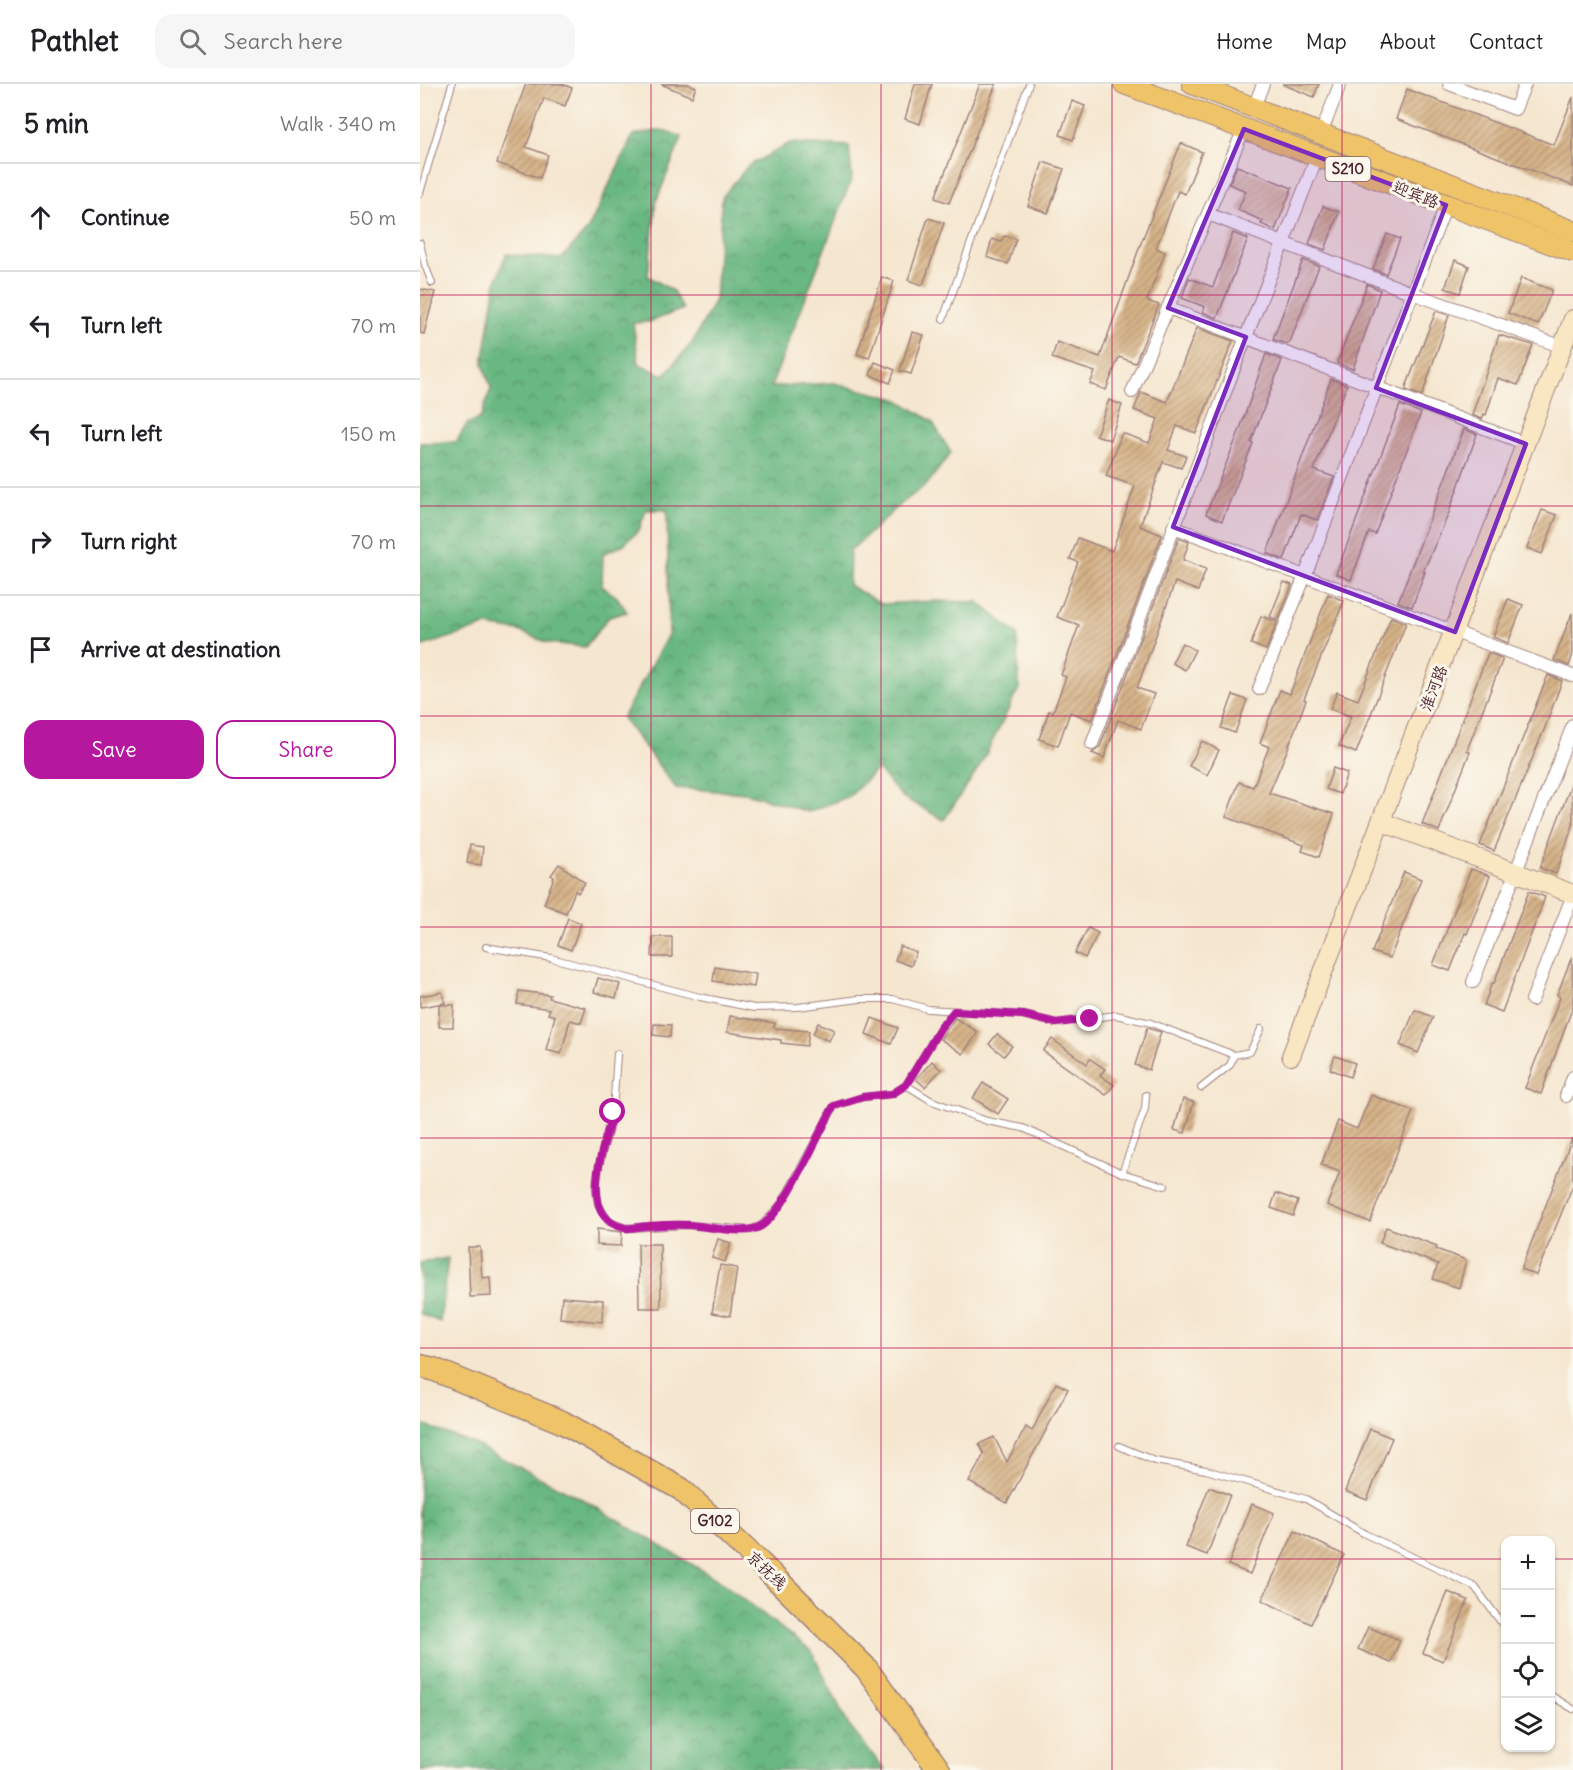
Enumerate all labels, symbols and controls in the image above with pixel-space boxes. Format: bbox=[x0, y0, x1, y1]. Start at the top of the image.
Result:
search box bbox=[155, 14, 575, 68]
text: Pathlet bbox=[30, 23, 119, 59]
icon: search bbox=[176, 25, 209, 58]
text: Search here bbox=[224, 27, 343, 55]
text: Home bbox=[1216, 28, 1273, 55]
text: Map bbox=[1306, 28, 1347, 55]
text: About bbox=[1380, 28, 1436, 55]
text: Contact bbox=[1469, 28, 1543, 55]
text: 5 min bbox=[24, 107, 89, 140]
text: Walk · 340 m bbox=[280, 111, 396, 136]
road number: S210 bbox=[1326, 157, 1370, 181]
street label: 迎宾路 bbox=[1390, 176, 1442, 212]
icon: ahead bbox=[24, 201, 57, 234]
text: Continue bbox=[81, 203, 170, 231]
text: 50 m bbox=[349, 205, 396, 230]
icon: left bbox=[24, 309, 57, 342]
text: Turn left bbox=[81, 311, 162, 339]
text: 70 m bbox=[351, 313, 396, 338]
icon: left bbox=[24, 417, 57, 450]
text: Turn left bbox=[81, 419, 162, 447]
text: 150 m bbox=[341, 421, 396, 446]
icon: right bbox=[24, 525, 57, 558]
text: Turn right bbox=[81, 527, 177, 555]
text: 70 m bbox=[351, 529, 396, 554]
icon: arrive bbox=[24, 633, 57, 666]
text: Arrive at destination bbox=[81, 635, 281, 663]
street label: 淮河路 bbox=[1415, 662, 1451, 714]
button: Save bbox=[24, 720, 204, 779]
button: Share bbox=[216, 720, 396, 779]
route end bbox=[1076, 1005, 1102, 1031]
route start bbox=[599, 1098, 625, 1124]
road number: G102 bbox=[691, 1509, 739, 1533]
map controls bbox=[1501, 1536, 1555, 1752]
button: + bbox=[1501, 1536, 1555, 1590]
street label: 京抚线 bbox=[743, 1546, 791, 1594]
button: − bbox=[1501, 1590, 1555, 1644]
button: locate bbox=[1501, 1644, 1555, 1698]
button: layers bbox=[1501, 1698, 1555, 1752]

